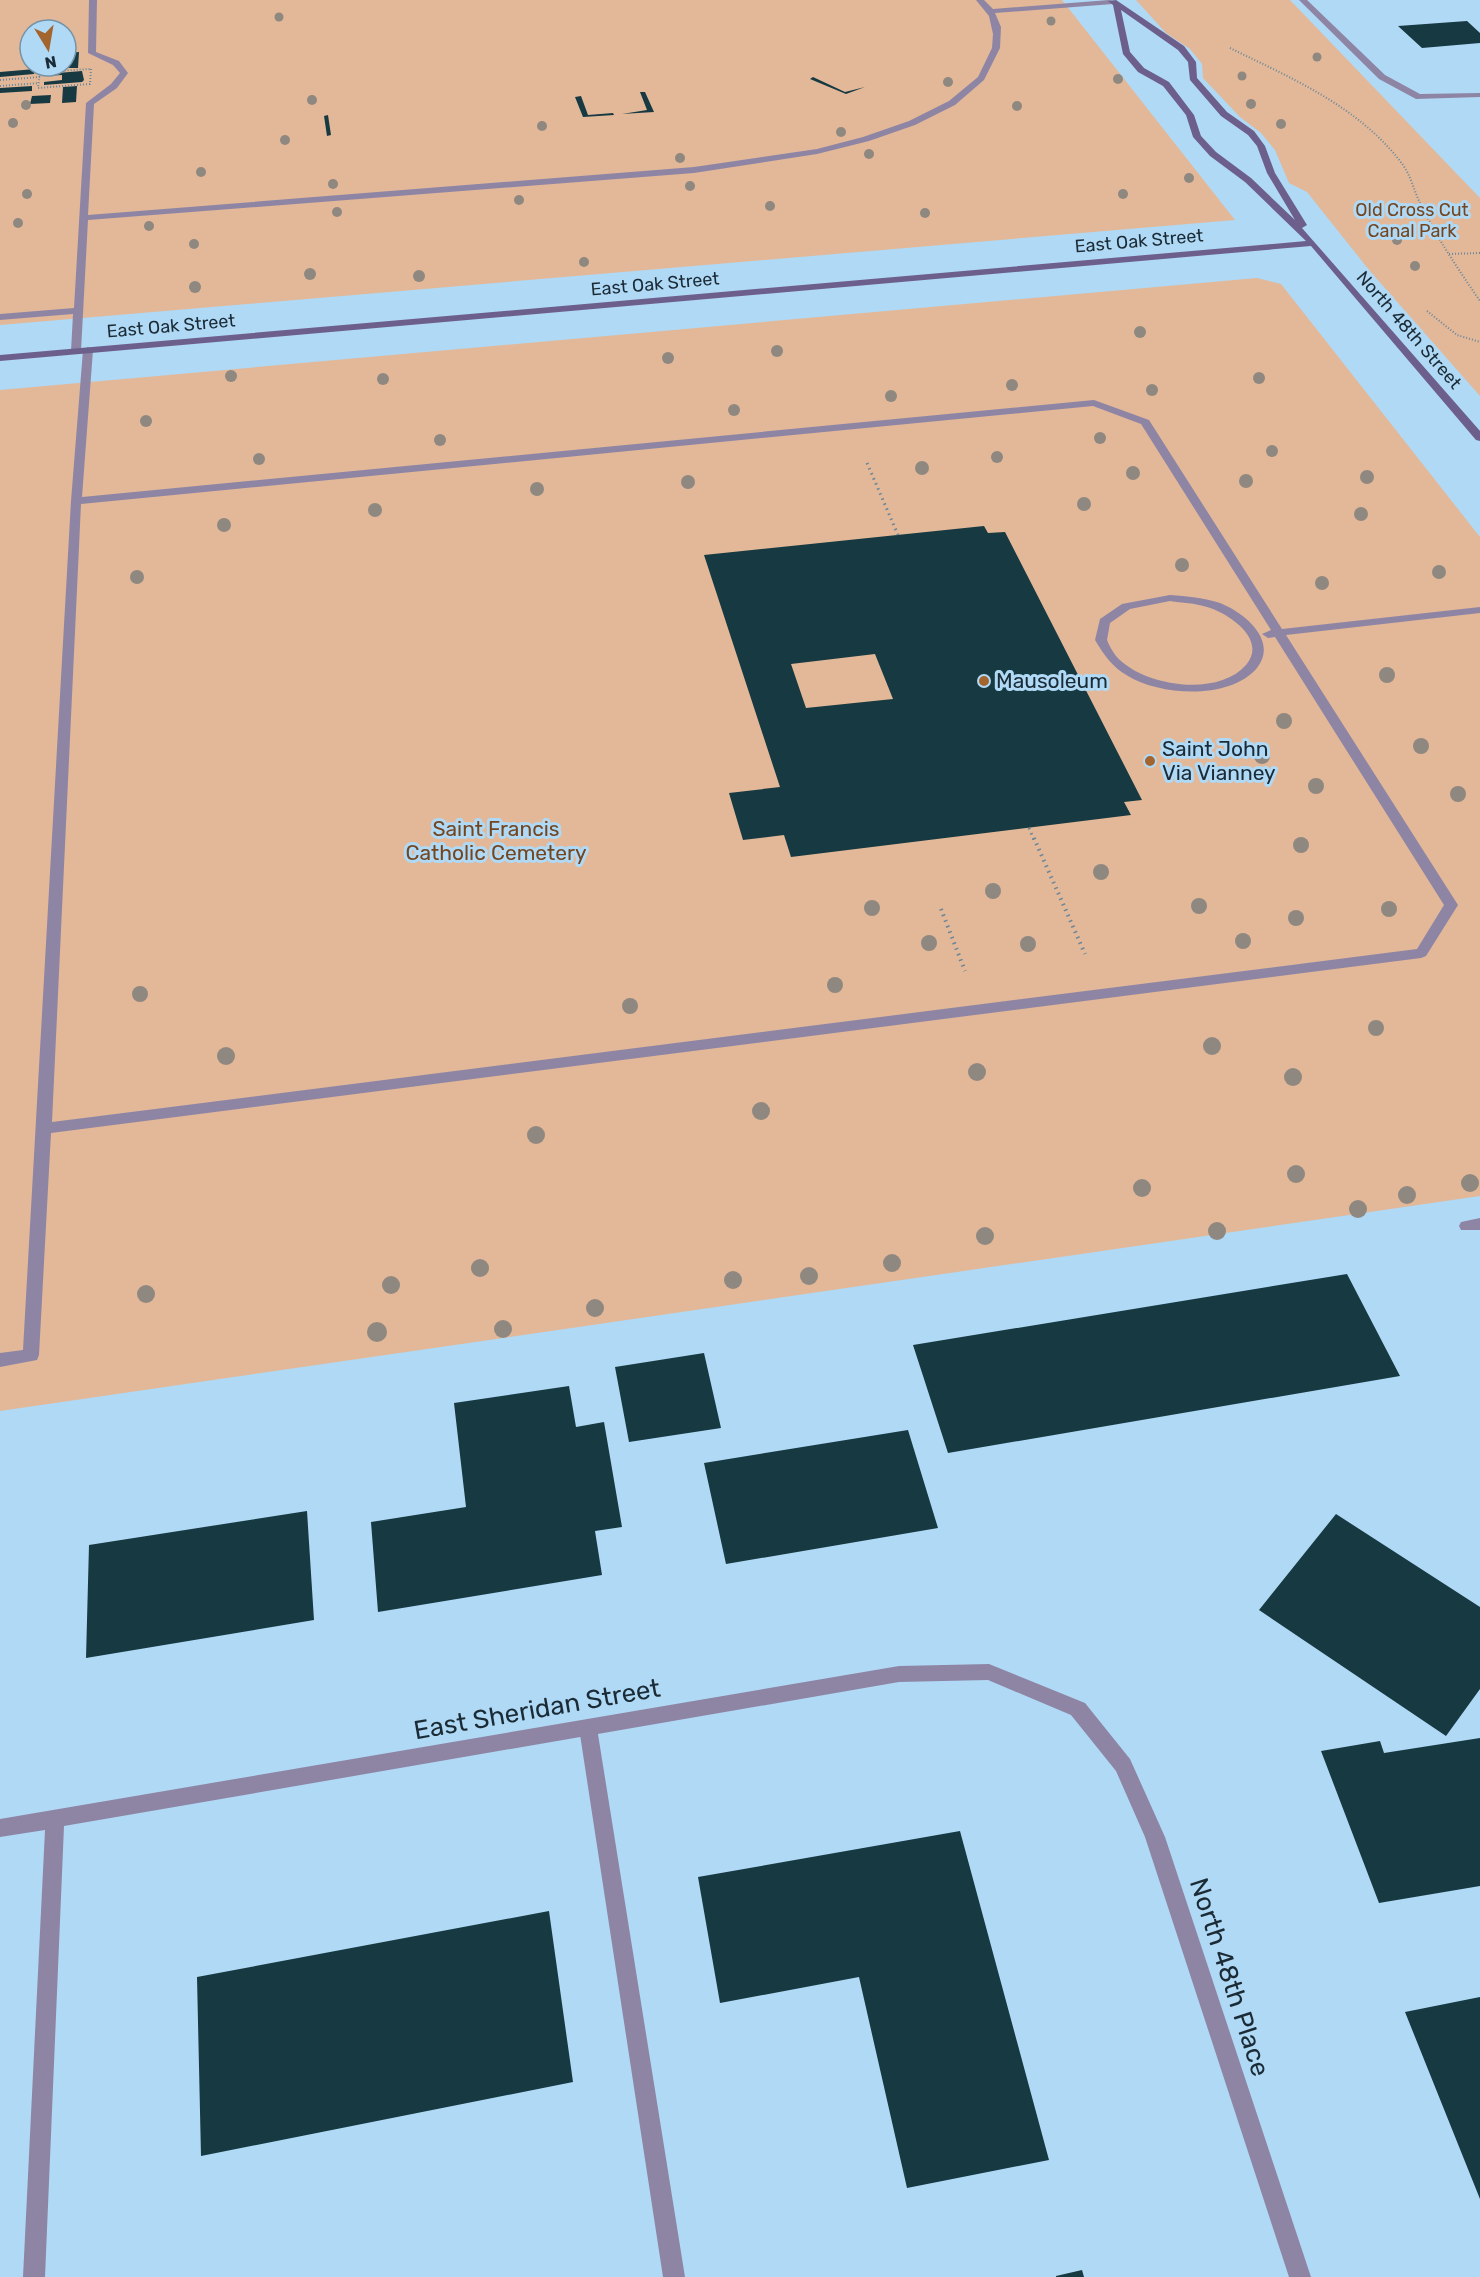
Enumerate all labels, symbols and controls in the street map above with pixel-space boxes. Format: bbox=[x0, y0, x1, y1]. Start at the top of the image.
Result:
north arrow bbox=[18, 18, 78, 78]
text: N bbox=[43, 52, 58, 73]
park label: Old Cross Cut Canal Park bbox=[1355, 199, 1469, 242]
street label: East Oak Street bbox=[1074, 224, 1204, 258]
street label: North 48th Street bbox=[1352, 266, 1466, 394]
street label: East Oak Street bbox=[590, 267, 720, 301]
street label: East Oak Street bbox=[106, 309, 236, 343]
place label: Mausoleum bbox=[996, 668, 1108, 693]
marker: Mausoleum bbox=[977, 674, 991, 688]
place label: Saint John Via Vianney bbox=[1162, 736, 1276, 785]
marker: Saint John Via Vianney bbox=[1143, 754, 1157, 768]
park label: Saint Francis Catholic Cemetery bbox=[405, 816, 587, 865]
street label: East Sheridan Street bbox=[411, 1673, 663, 1746]
street label: North 48th Place bbox=[1183, 1874, 1276, 2080]

